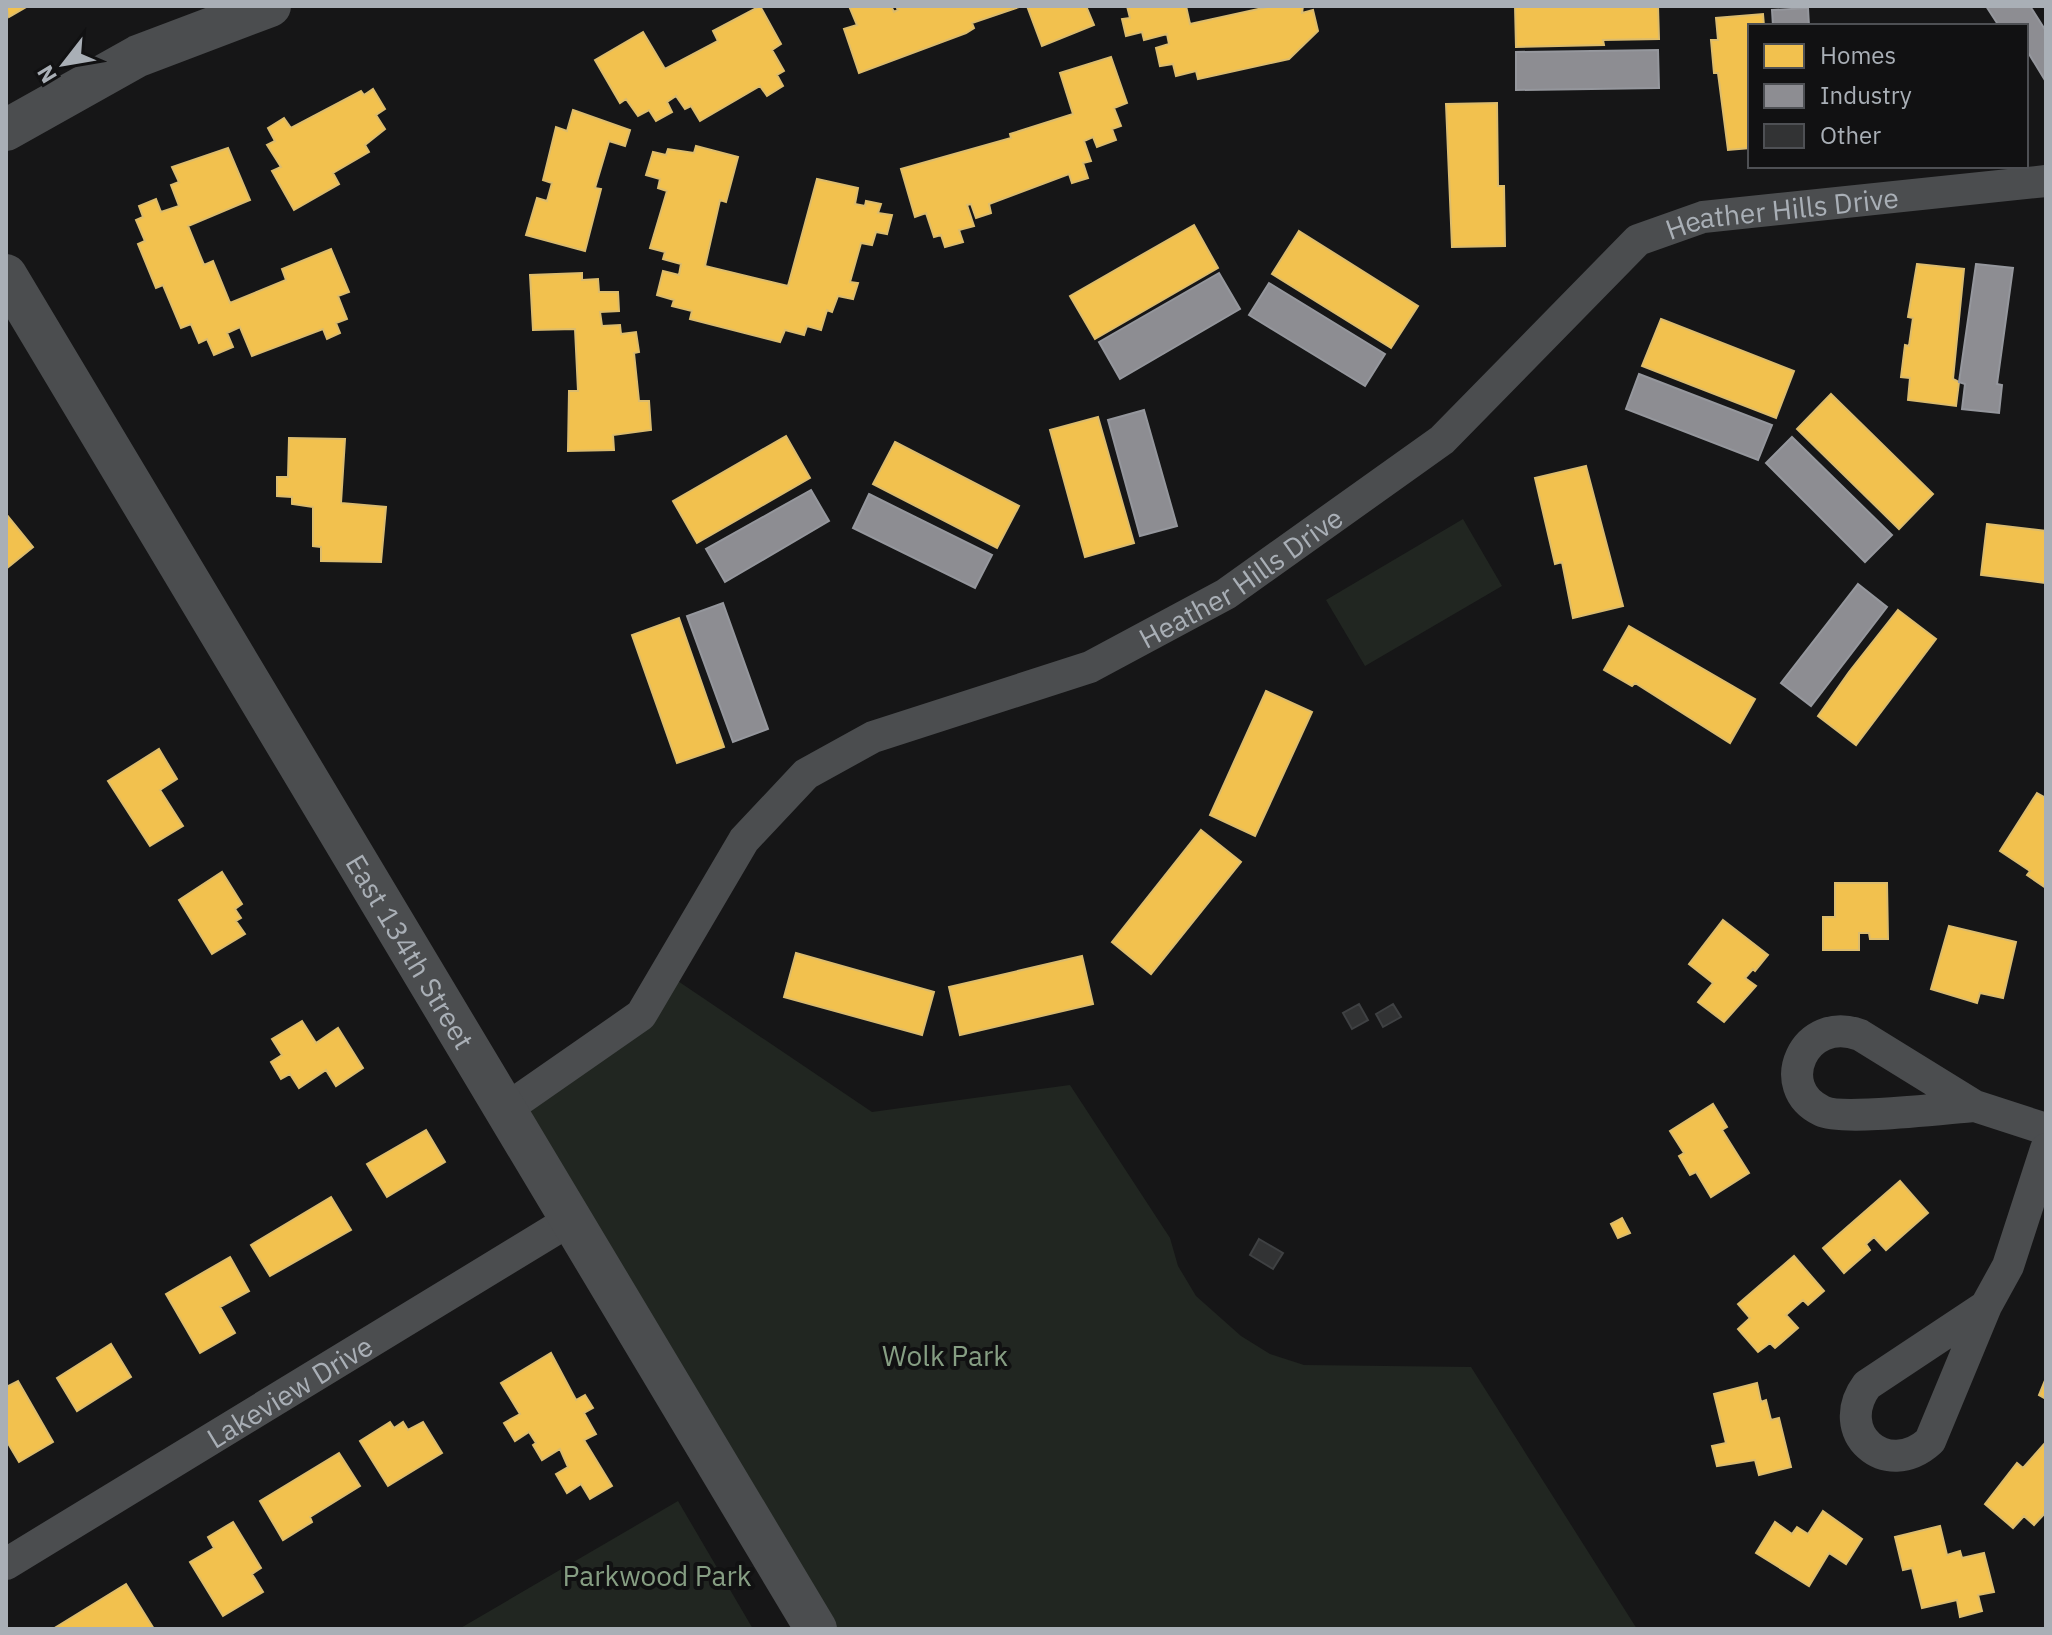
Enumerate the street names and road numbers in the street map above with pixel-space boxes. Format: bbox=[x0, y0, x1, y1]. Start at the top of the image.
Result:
street label: Heather Hills Drive bbox=[1660, 178, 1900, 247]
street label: Heather Hills Drive bbox=[1132, 498, 1350, 656]
street label: East 134th Street bbox=[338, 847, 483, 1055]
street label: Lakeview Drive bbox=[200, 1327, 379, 1456]

